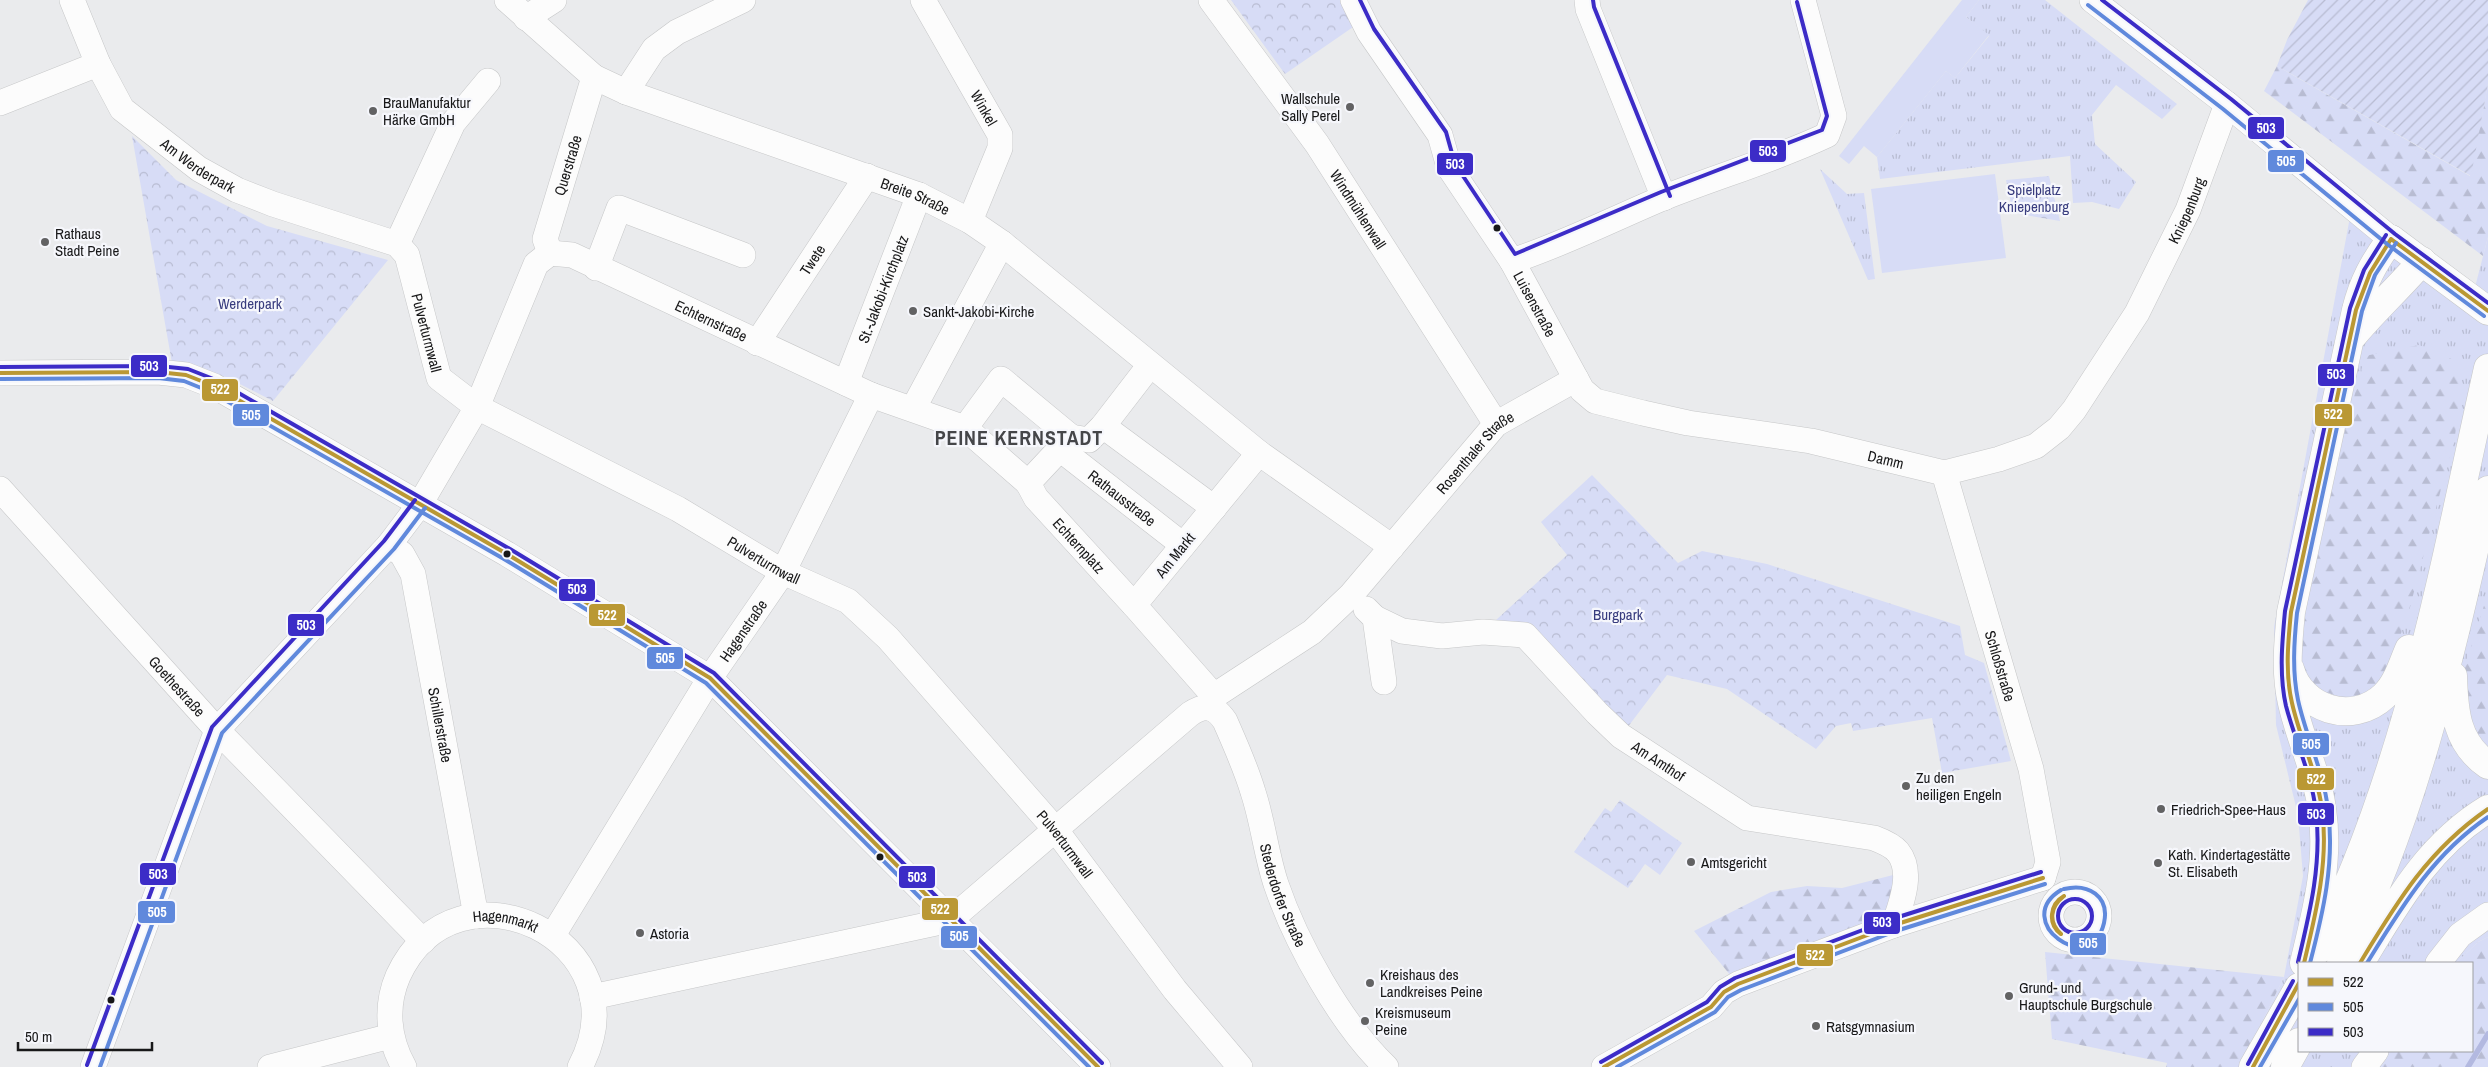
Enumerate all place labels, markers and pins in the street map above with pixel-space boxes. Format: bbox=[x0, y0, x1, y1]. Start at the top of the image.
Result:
place label: Wallschule Sally Perel bbox=[1281, 88, 1340, 126]
place label: BrauManufaktur Härke GmbH bbox=[383, 92, 471, 130]
marker: Wallschule Sally Perel bbox=[1344, 101, 1356, 113]
marker: BrauManufaktur Härke GmbH bbox=[367, 105, 379, 117]
place label: Rathaus Stadt Peine bbox=[55, 223, 119, 261]
unlabelled marker bbox=[1492, 223, 1502, 233]
marker: Rathaus Stadt Peine bbox=[39, 236, 51, 248]
place label: Sankt-Jakobi-Kirche bbox=[923, 301, 1035, 322]
marker: Sankt-Jakobi-Kirche bbox=[907, 305, 919, 317]
unlabelled marker bbox=[502, 549, 512, 559]
place label: Zu den heiligen Engeln bbox=[1916, 767, 2002, 805]
marker: Zu den heiligen Engeln bbox=[1900, 780, 1912, 792]
place label: Friedrich-Spee-Haus bbox=[2171, 799, 2286, 820]
marker: Friedrich-Spee-Haus bbox=[2155, 803, 2167, 815]
place label: Kath. Kindertagestätte St. Elisabeth bbox=[2168, 844, 2291, 882]
unlabelled marker bbox=[875, 852, 885, 862]
place label: Amtsgericht bbox=[1700, 852, 1767, 873]
marker: Amtsgericht bbox=[1685, 856, 1697, 868]
marker: Kath. Kindertagestätte St. Elisabeth bbox=[2152, 857, 2164, 869]
place label: Astoria bbox=[649, 923, 689, 944]
marker: Astoria bbox=[634, 927, 646, 939]
place label: Kreishaus des Landkreises Peine bbox=[1380, 964, 1483, 1002]
marker: Kreishaus des Landkreises Peine bbox=[1364, 977, 1376, 989]
place label: Grund- und Hauptschule Burgschule bbox=[2019, 977, 2152, 1015]
marker: Grund- und Hauptschule Burgschule bbox=[2003, 990, 2015, 1002]
unlabelled marker bbox=[106, 995, 116, 1005]
place label: Kreismuseum Peine bbox=[1375, 1002, 1451, 1040]
marker: Kreismuseum Peine bbox=[1359, 1015, 1371, 1027]
place label: Ratsgymnasium bbox=[1826, 1016, 1915, 1037]
marker: Ratsgymnasium bbox=[1810, 1020, 1822, 1032]

